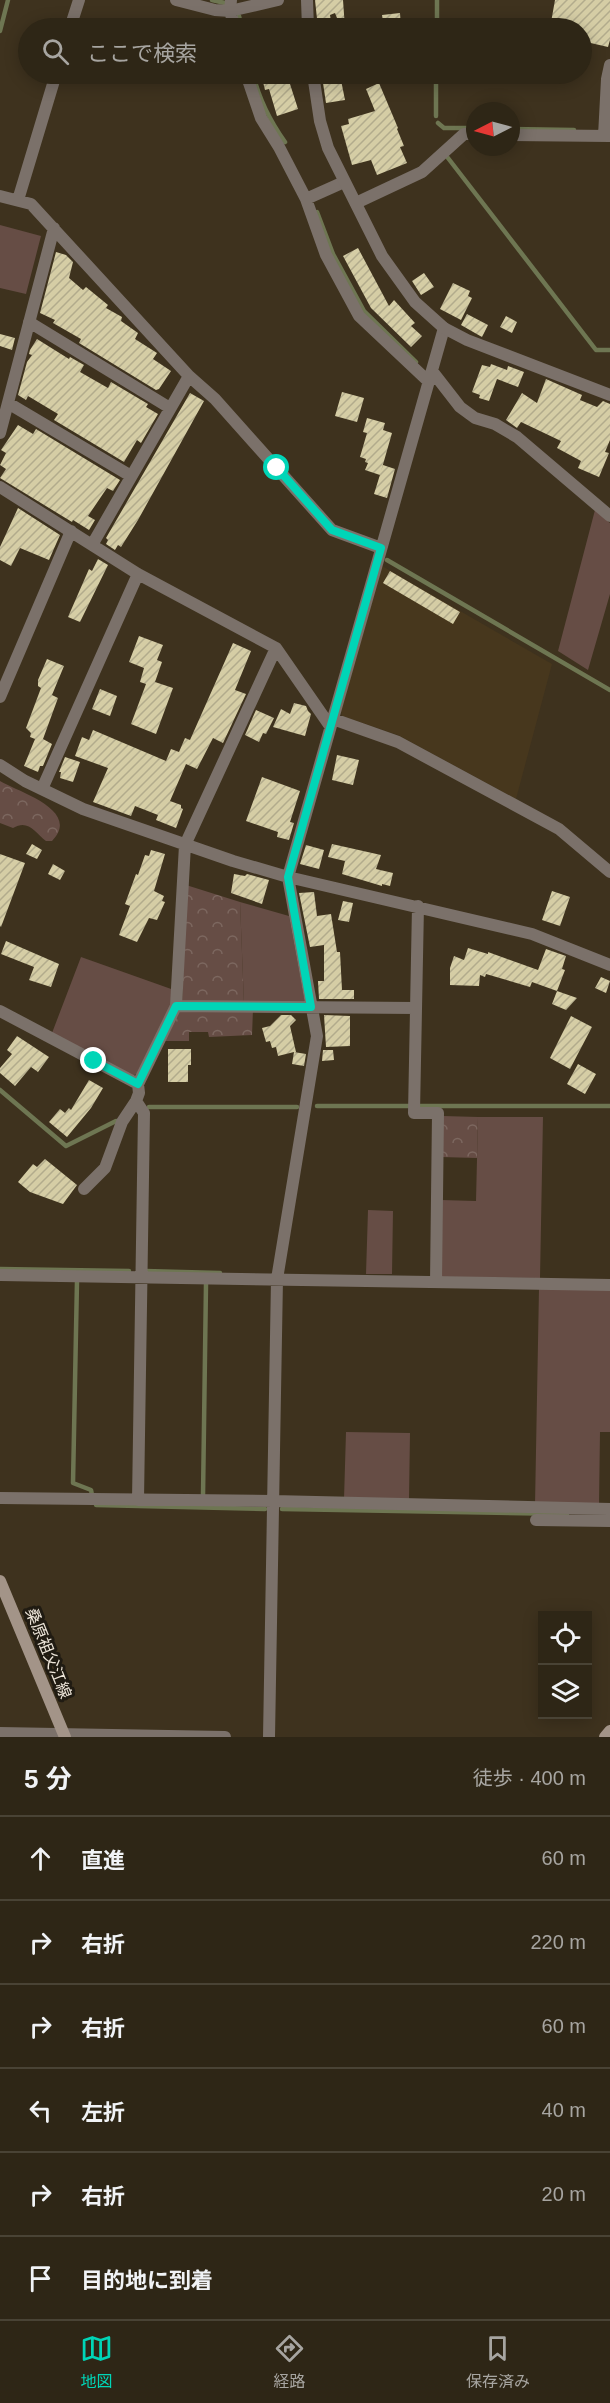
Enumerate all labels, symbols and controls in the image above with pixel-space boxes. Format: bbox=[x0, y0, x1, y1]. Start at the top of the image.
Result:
search box bbox=[18, 18, 592, 84]
icon: search bbox=[39, 35, 72, 68]
text: ここで検索 bbox=[87, 41, 197, 66]
north arrow bbox=[466, 102, 520, 156]
route start bbox=[263, 454, 289, 480]
route end bbox=[80, 1047, 106, 1073]
street label: 桑原祖父江線 bbox=[23, 1605, 74, 1701]
map controls bbox=[538, 1611, 592, 1719]
button: locate bbox=[538, 1611, 592, 1665]
button: layers bbox=[538, 1665, 592, 1719]
text: 5 分 bbox=[24, 1764, 72, 1794]
text: 徒歩 · 400 m bbox=[473, 1767, 586, 1789]
icon: ahead bbox=[24, 1842, 57, 1875]
text: 60 m bbox=[542, 1847, 586, 1869]
text: 直進 bbox=[81, 1848, 125, 1873]
icon: right bbox=[24, 1926, 57, 1959]
text: 220 m bbox=[530, 1931, 586, 1953]
text: 右折 bbox=[81, 1932, 125, 1957]
icon: right bbox=[24, 2010, 57, 2043]
text: 60 m bbox=[542, 2015, 586, 2037]
text: 右折 bbox=[81, 2016, 125, 2041]
icon: left bbox=[24, 2094, 57, 2127]
text: 40 m bbox=[542, 2099, 586, 2121]
text: 左折 bbox=[81, 2100, 125, 2125]
icon: right bbox=[24, 2178, 57, 2211]
text: 20 m bbox=[542, 2183, 586, 2205]
text: 右折 bbox=[81, 2184, 125, 2209]
icon: arrive bbox=[24, 2262, 57, 2295]
text: 目的地に到着 bbox=[81, 2268, 213, 2293]
tab: 地図 bbox=[80, 2332, 113, 2392]
tab: 経路 bbox=[273, 2332, 306, 2392]
tab: 保存済み bbox=[466, 2332, 530, 2392]

